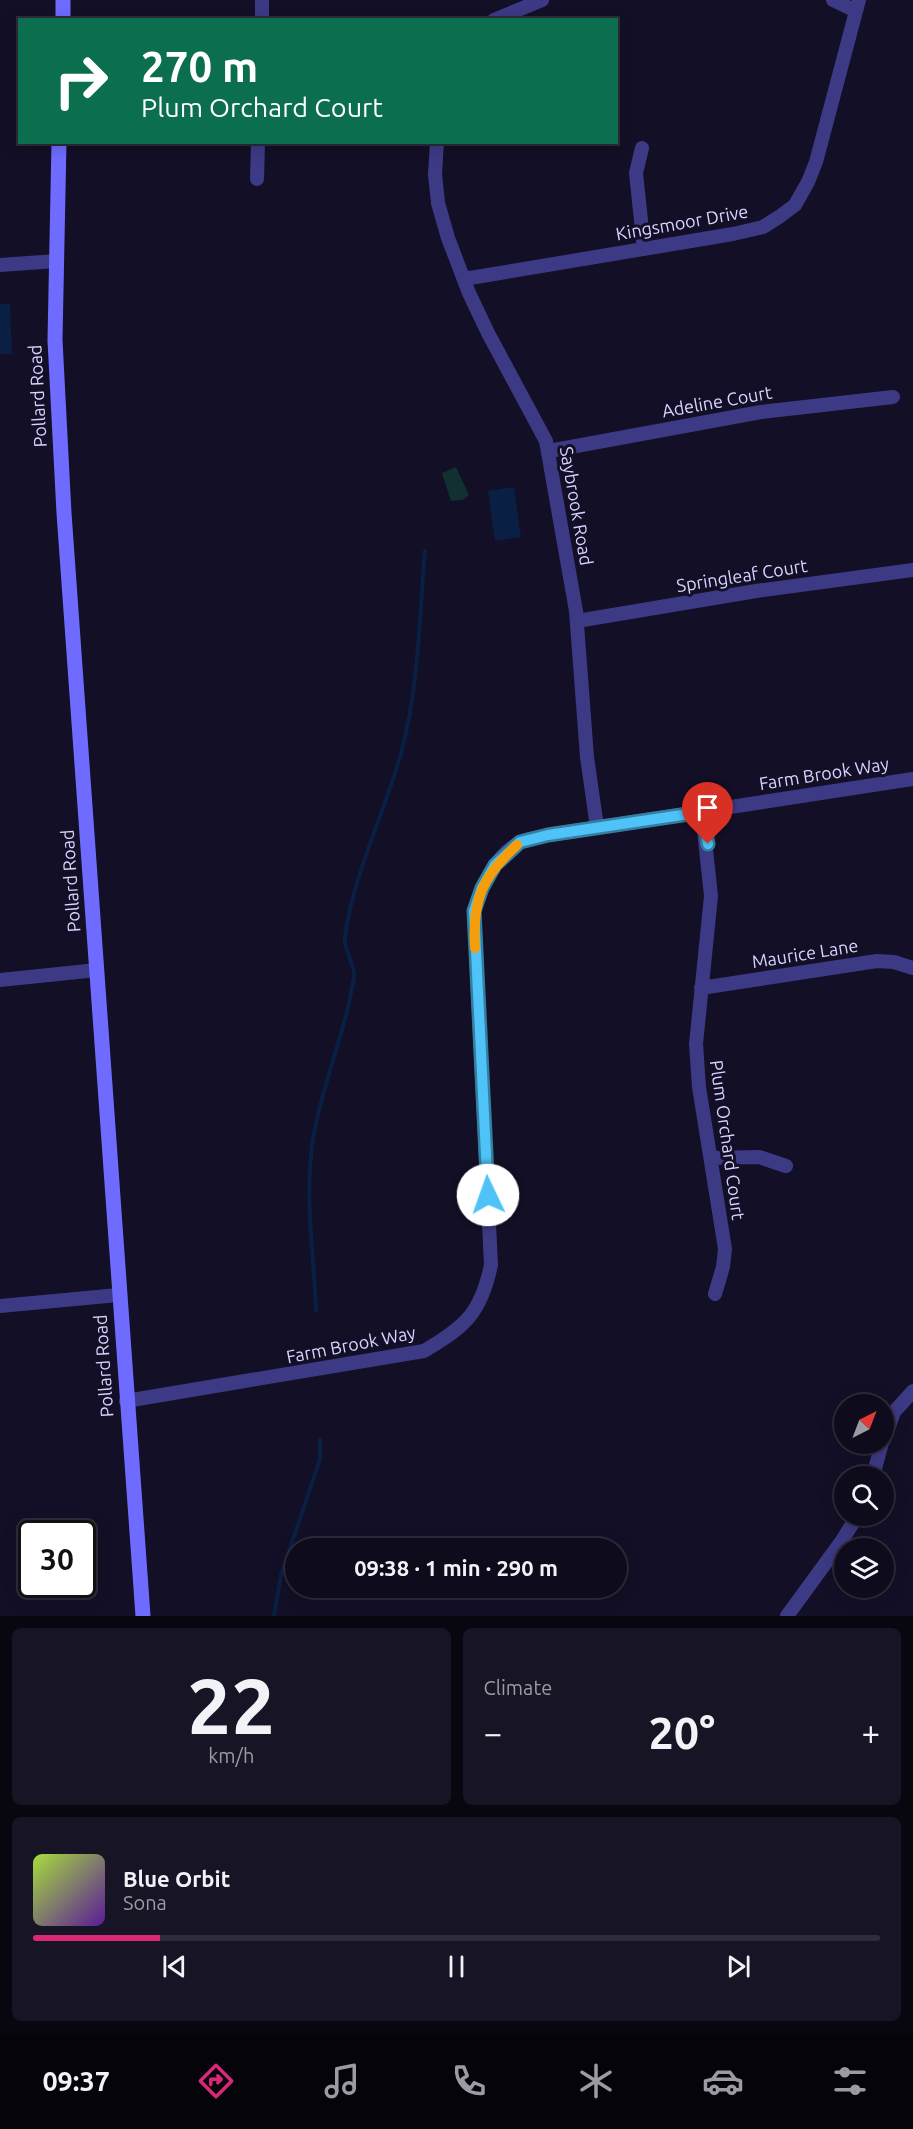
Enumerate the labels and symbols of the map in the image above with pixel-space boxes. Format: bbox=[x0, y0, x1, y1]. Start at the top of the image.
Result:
street label: Kingsmoor Drive bbox=[614, 201, 750, 244]
street label: Pollard Road bbox=[24, 344, 50, 448]
street label: Adeline Court bbox=[660, 382, 773, 421]
street label: Saybrook Road bbox=[557, 445, 597, 567]
street label: Springleaf Court bbox=[675, 555, 809, 595]
street label: Farm Brook Way bbox=[757, 753, 891, 793]
pin bbox=[682, 782, 733, 844]
street label: Pollard Road bbox=[56, 829, 84, 933]
street label: Maurice Lane bbox=[750, 935, 859, 971]
street label: Plum Orchard Court bbox=[707, 1059, 749, 1221]
position arrow bbox=[456, 1163, 520, 1227]
street label: Pollard Road bbox=[89, 1314, 117, 1418]
street label: Farm Brook Way bbox=[284, 1322, 417, 1366]
north arrow bbox=[834, 1394, 894, 1454]
speed limit sign: 30 bbox=[18, 1520, 96, 1598]

